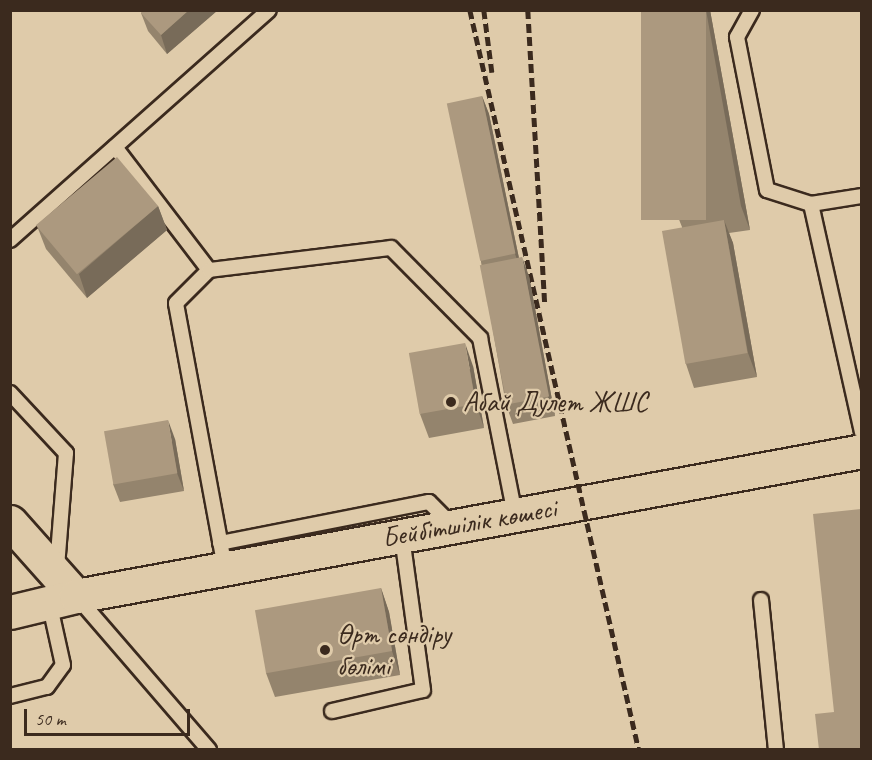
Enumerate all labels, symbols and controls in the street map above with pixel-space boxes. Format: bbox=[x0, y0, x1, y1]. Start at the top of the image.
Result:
place label: Абай Дулет ЖШС bbox=[463, 385, 648, 419]
marker: Абай Дулет ЖШС bbox=[444, 395, 458, 409]
street label: Бейбітшілік көшесі bbox=[379, 491, 559, 555]
place label: Өрт сөндіру бөлімі bbox=[337, 617, 450, 683]
marker: Өрт сөндіру бөлімі bbox=[318, 643, 332, 657]
scale bar bbox=[27, 697, 194, 735]
text: 50 m bbox=[35, 708, 66, 730]

